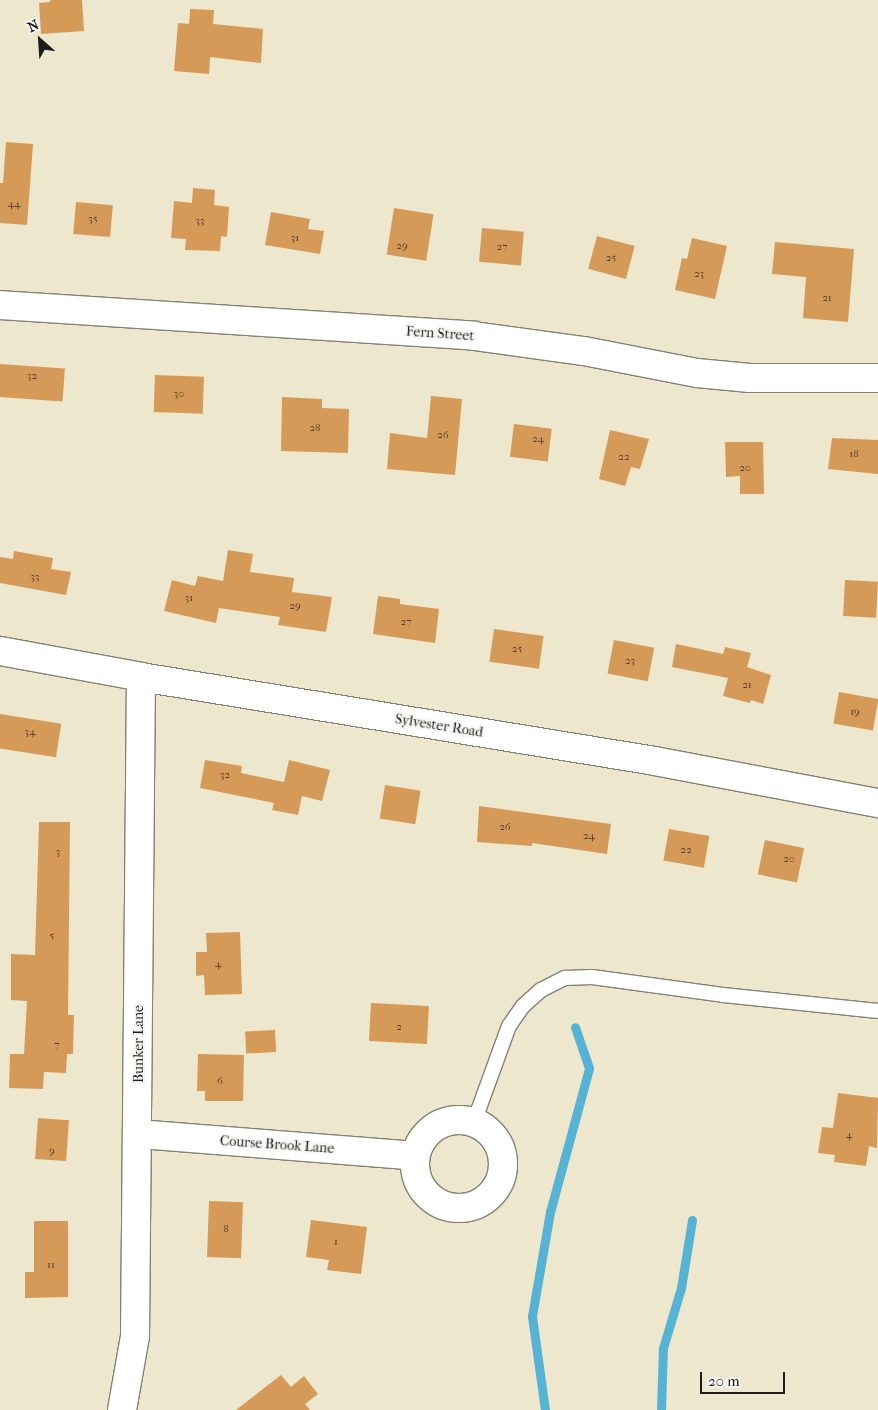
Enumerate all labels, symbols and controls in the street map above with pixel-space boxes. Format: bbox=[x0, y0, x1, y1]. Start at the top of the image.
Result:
north arrow bbox=[15, 15, 65, 65]
text: N bbox=[25, 16, 42, 36]
house number: 44 bbox=[7, 197, 21, 211]
house number: 35 bbox=[88, 212, 98, 226]
house number: 33 bbox=[195, 214, 205, 228]
house number: 31 bbox=[291, 231, 299, 245]
house number: 29 bbox=[396, 239, 408, 253]
house number: 27 bbox=[497, 240, 507, 254]
house number: 25 bbox=[606, 251, 616, 265]
house number: 23 bbox=[694, 267, 704, 281]
house number: 21 bbox=[822, 291, 832, 305]
street label: Fern Street bbox=[405, 323, 475, 345]
house number: 32 bbox=[27, 369, 37, 383]
house number: 30 bbox=[174, 387, 184, 401]
house number: 28 bbox=[309, 421, 321, 435]
house number: 26 bbox=[437, 428, 449, 442]
house number: 24 bbox=[532, 432, 544, 446]
house number: 18 bbox=[849, 447, 859, 461]
house number: 22 bbox=[618, 450, 630, 464]
house number: 20 bbox=[739, 461, 751, 475]
house number: 33 bbox=[30, 570, 40, 584]
house number: 31 bbox=[185, 591, 193, 605]
house number: 29 bbox=[289, 599, 301, 613]
house number: 27 bbox=[401, 615, 411, 629]
house number: 25 bbox=[512, 642, 522, 656]
house number: 23 bbox=[625, 654, 635, 668]
house number: 21 bbox=[742, 678, 752, 692]
house number: 19 bbox=[850, 705, 860, 719]
street label: Sylvester Road bbox=[394, 711, 484, 741]
house number: 34 bbox=[24, 725, 36, 739]
house number: 32 bbox=[220, 768, 230, 782]
house number: 26 bbox=[499, 820, 511, 834]
house number: 24 bbox=[583, 829, 595, 843]
house number: 22 bbox=[680, 843, 692, 857]
house number: 3 bbox=[56, 845, 60, 859]
house number: 20 bbox=[783, 852, 795, 866]
house number: 5 bbox=[50, 929, 54, 943]
house number: 4 bbox=[215, 957, 221, 971]
street label: Bunker Lane bbox=[131, 1005, 147, 1083]
house number: 2 bbox=[396, 1020, 402, 1034]
house number: 7 bbox=[54, 1038, 60, 1052]
house number: 6 bbox=[217, 1074, 223, 1088]
house number: 4 bbox=[846, 1128, 852, 1142]
street label: Course Brook Lane bbox=[219, 1133, 335, 1157]
house number: 9 bbox=[49, 1144, 55, 1158]
house number: 8 bbox=[223, 1222, 229, 1236]
house number: 1 bbox=[334, 1235, 338, 1249]
house number: 11 bbox=[47, 1258, 55, 1272]
scale bar bbox=[703, 1362, 788, 1394]
text: 20 m bbox=[708, 1372, 740, 1390]

